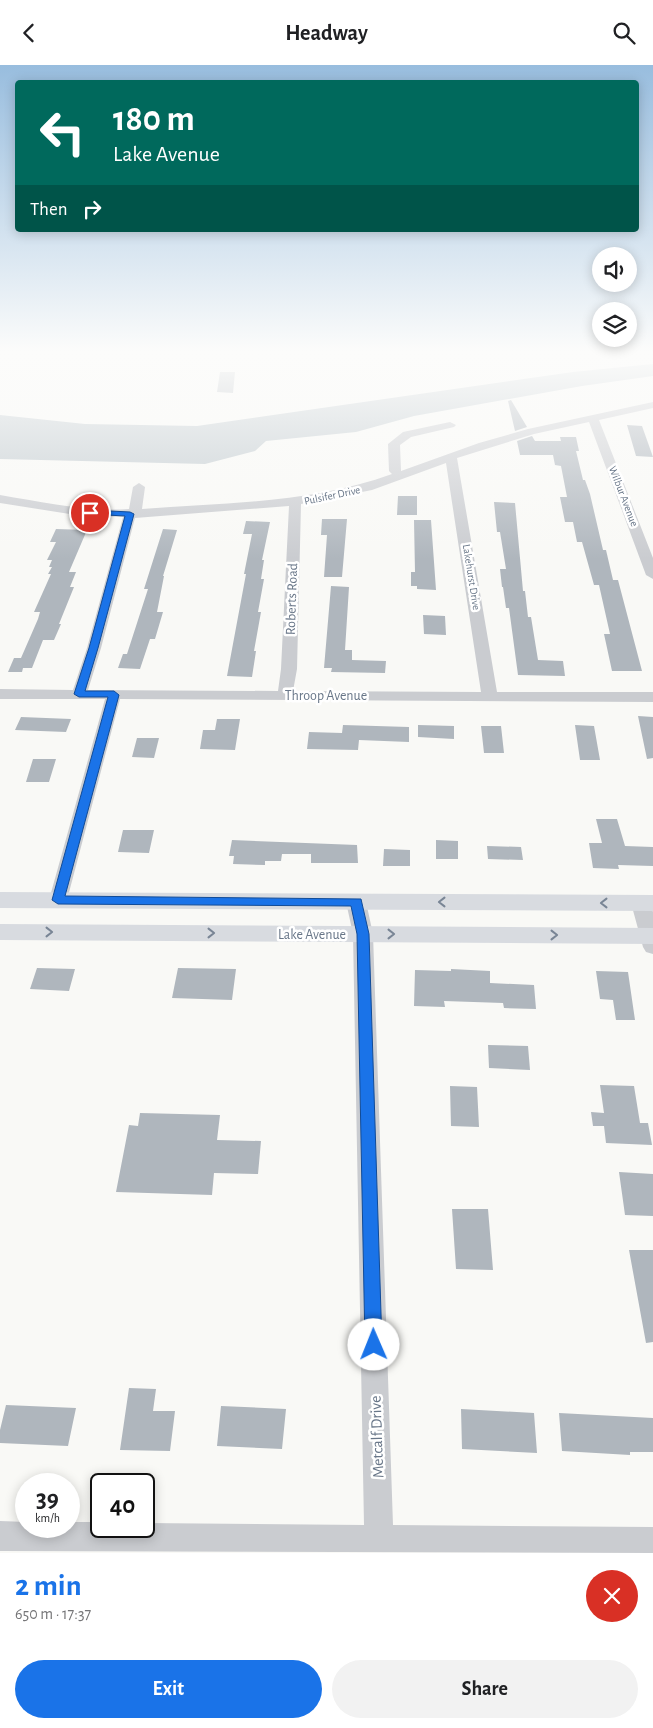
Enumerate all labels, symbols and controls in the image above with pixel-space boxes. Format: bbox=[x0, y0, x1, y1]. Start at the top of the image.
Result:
icon: back bbox=[15, 19, 43, 47]
icon: search bbox=[610, 19, 638, 47]
text: Headway bbox=[285, 22, 368, 44]
icon: left bbox=[30, 100, 95, 165]
text: 180 m bbox=[113, 102, 195, 137]
text: Lake Avenue bbox=[113, 143, 220, 165]
icon: right bbox=[78, 195, 106, 223]
text: Then bbox=[30, 200, 68, 219]
map controls bbox=[592, 247, 637, 347]
button: sound bbox=[592, 247, 637, 292]
button: layers bbox=[592, 302, 637, 347]
street label: Wilbur Avenue bbox=[607, 464, 640, 528]
street label: Pulsifer Drive bbox=[303, 484, 361, 507]
pin bbox=[69, 492, 111, 534]
icon: arrive bbox=[76, 499, 104, 527]
street label: Lakehurst Drive bbox=[461, 543, 482, 611]
street label: Roberts Road bbox=[284, 563, 300, 635]
street label: Throop Avenue bbox=[285, 689, 367, 703]
one-way arrow bbox=[438, 897, 446, 907]
one-way arrow bbox=[600, 898, 608, 908]
one-way arrow bbox=[45, 927, 53, 937]
one-way arrow bbox=[208, 928, 215, 938]
street label: Lake Avenue bbox=[278, 928, 346, 942]
one-way arrow bbox=[388, 929, 395, 939]
one-way arrow bbox=[550, 930, 558, 940]
position arrow bbox=[347, 1318, 399, 1370]
street label: Metcalf Drive bbox=[368, 1395, 386, 1479]
speed limit sign: 40 bbox=[90, 1473, 155, 1538]
text: 39 bbox=[36, 1487, 59, 1512]
text: km/h bbox=[35, 1512, 60, 1524]
button: close bbox=[586, 1570, 638, 1622]
text: 2 min bbox=[15, 1571, 82, 1601]
text: 650 m · 17:37 bbox=[15, 1606, 91, 1622]
button: Exit bbox=[15, 1660, 322, 1718]
button: Share bbox=[332, 1660, 638, 1718]

